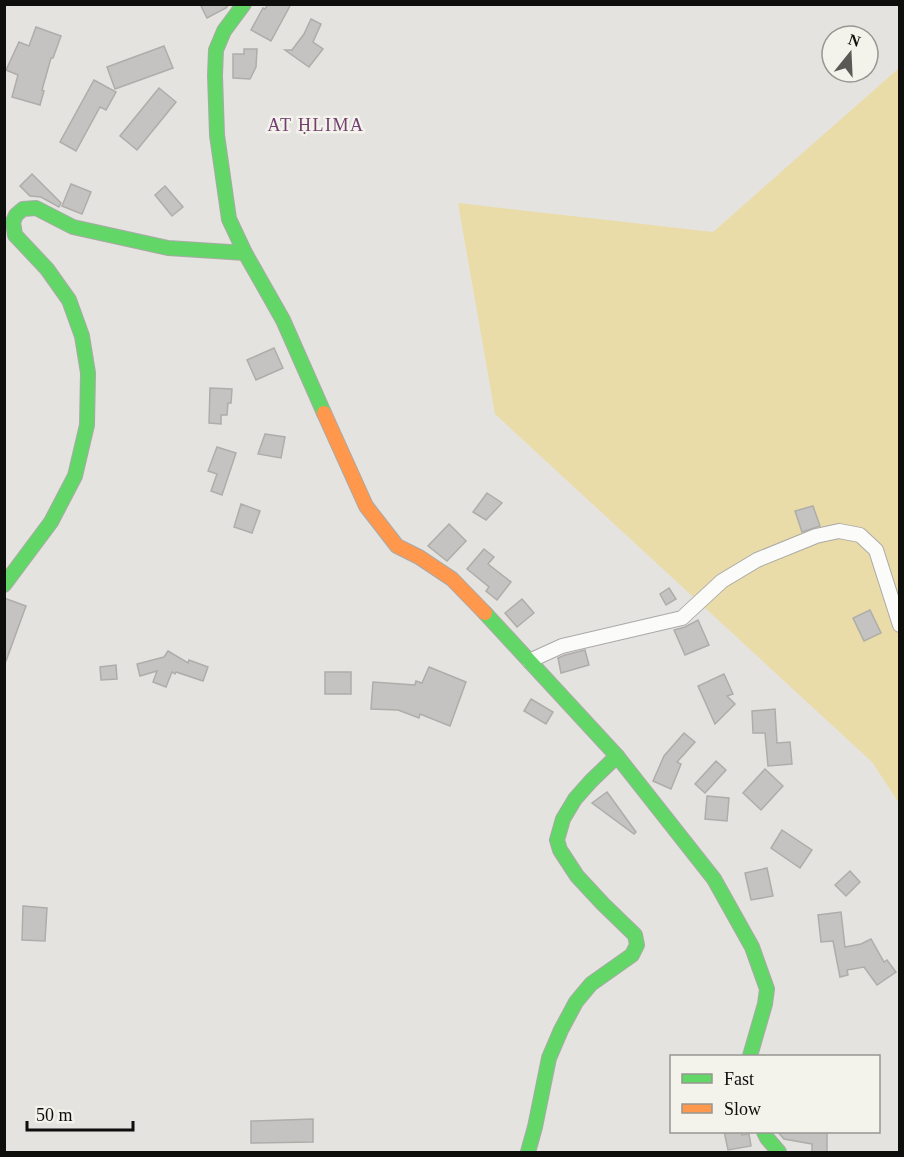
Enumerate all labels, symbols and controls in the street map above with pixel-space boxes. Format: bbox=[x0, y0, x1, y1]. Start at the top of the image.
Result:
north arrow bbox=[820, 24, 880, 84]
text: N bbox=[846, 30, 863, 50]
district label: AT ḤLIMA bbox=[267, 115, 365, 135]
legend bbox=[670, 1055, 880, 1133]
text: Fast bbox=[724, 1069, 754, 1089]
scale bar bbox=[27, 1094, 134, 1132]
text: Slow bbox=[724, 1099, 761, 1119]
text: 50 m bbox=[36, 1105, 73, 1125]

